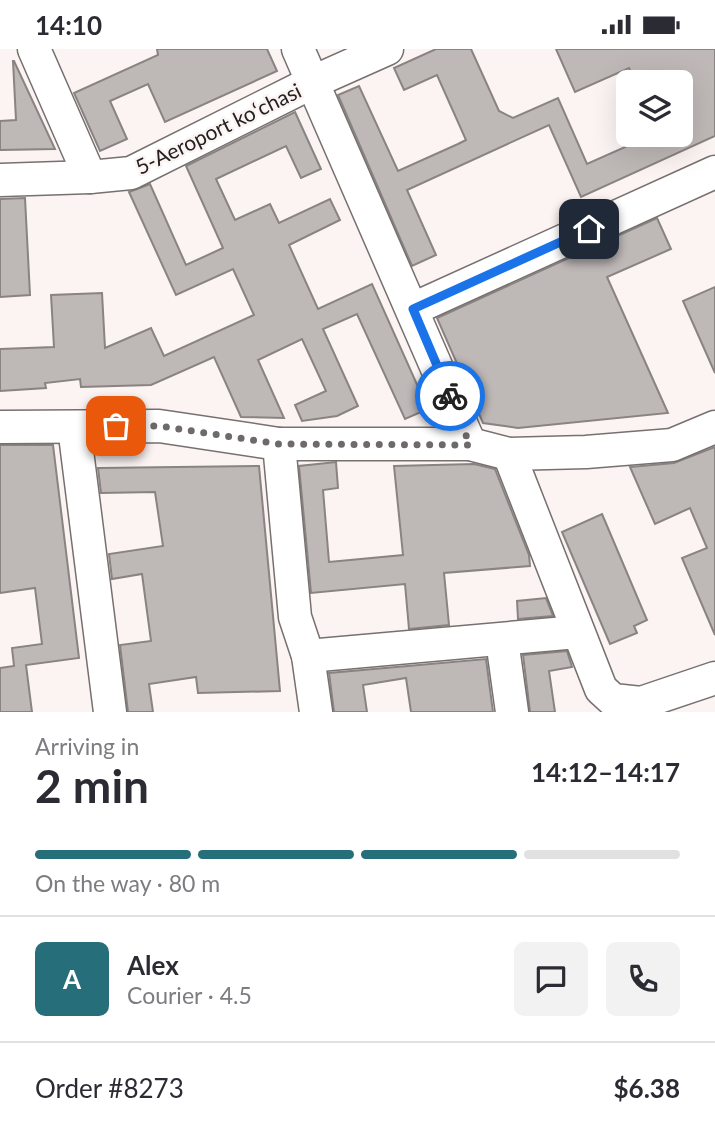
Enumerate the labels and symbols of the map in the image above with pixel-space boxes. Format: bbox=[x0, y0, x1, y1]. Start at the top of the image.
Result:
street label: 5-Aeroport koʻchasi bbox=[131, 77, 305, 179]
pin bbox=[559, 199, 619, 259]
courier bbox=[415, 361, 485, 431]
pin bbox=[86, 396, 146, 456]

